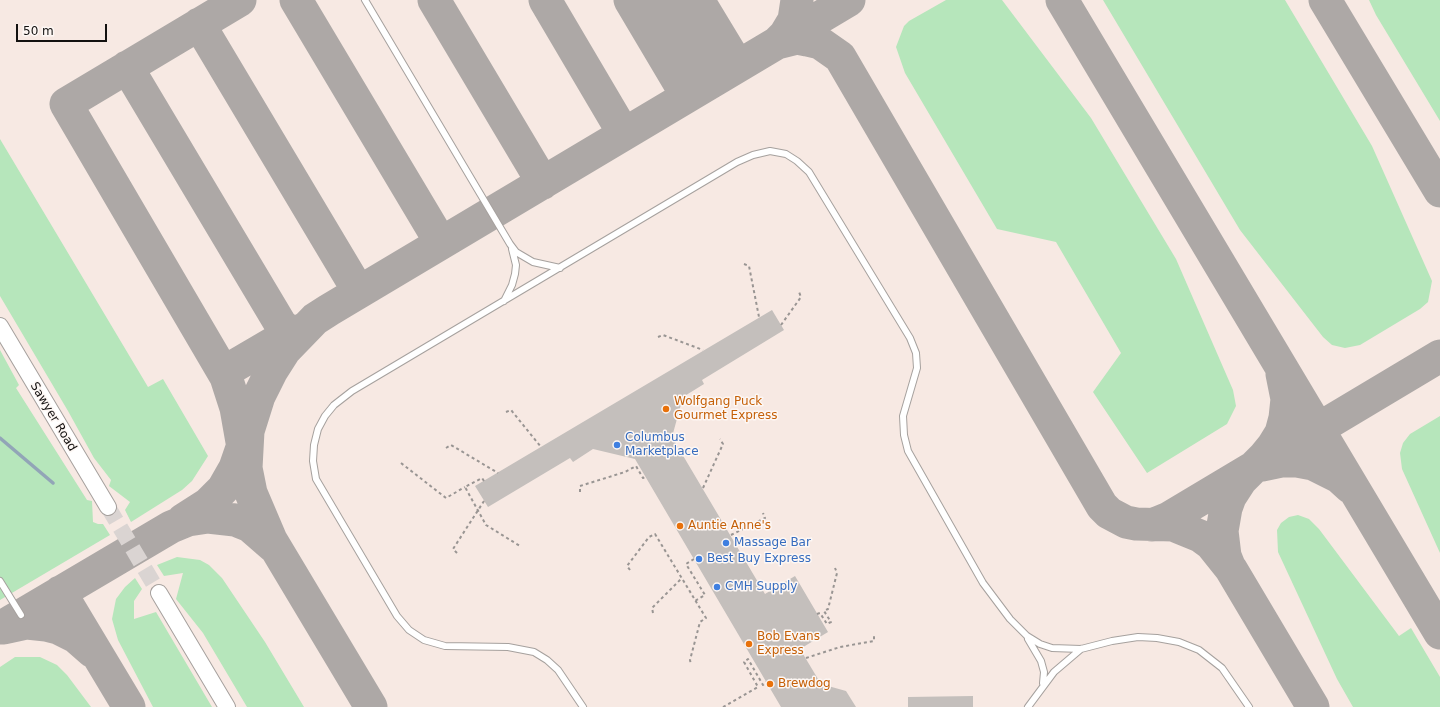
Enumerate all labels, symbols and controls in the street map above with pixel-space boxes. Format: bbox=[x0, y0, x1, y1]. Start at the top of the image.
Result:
scale bar bbox=[18, 16, 109, 42]
text: 50 m bbox=[23, 24, 54, 38]
street label: Sawyer Road bbox=[27, 380, 79, 454]
place label: Wolfgang Puck Gourmet Express bbox=[674, 395, 777, 423]
marker: Wolfgang Puck Gourmet Express bbox=[661, 404, 671, 414]
place label: Columbus Marketplace bbox=[625, 431, 699, 459]
marker: Columbus Marketplace bbox=[612, 440, 622, 450]
place label: Auntie Anne's bbox=[688, 519, 771, 533]
marker: Auntie Anne's bbox=[675, 521, 685, 531]
place label: Massage Bar bbox=[734, 536, 811, 550]
marker: Massage Bar bbox=[721, 538, 731, 548]
place label: Best Buy Express bbox=[707, 552, 811, 566]
marker: Best Buy Express bbox=[694, 554, 704, 564]
place label: CMH Supply bbox=[725, 580, 797, 594]
marker: CMH Supply bbox=[712, 582, 722, 592]
place label: Bob Evans Express bbox=[757, 630, 820, 658]
marker: Bob Evans Express bbox=[744, 639, 754, 649]
place label: Brewdog bbox=[778, 677, 831, 691]
marker: Brewdog bbox=[765, 679, 775, 689]

